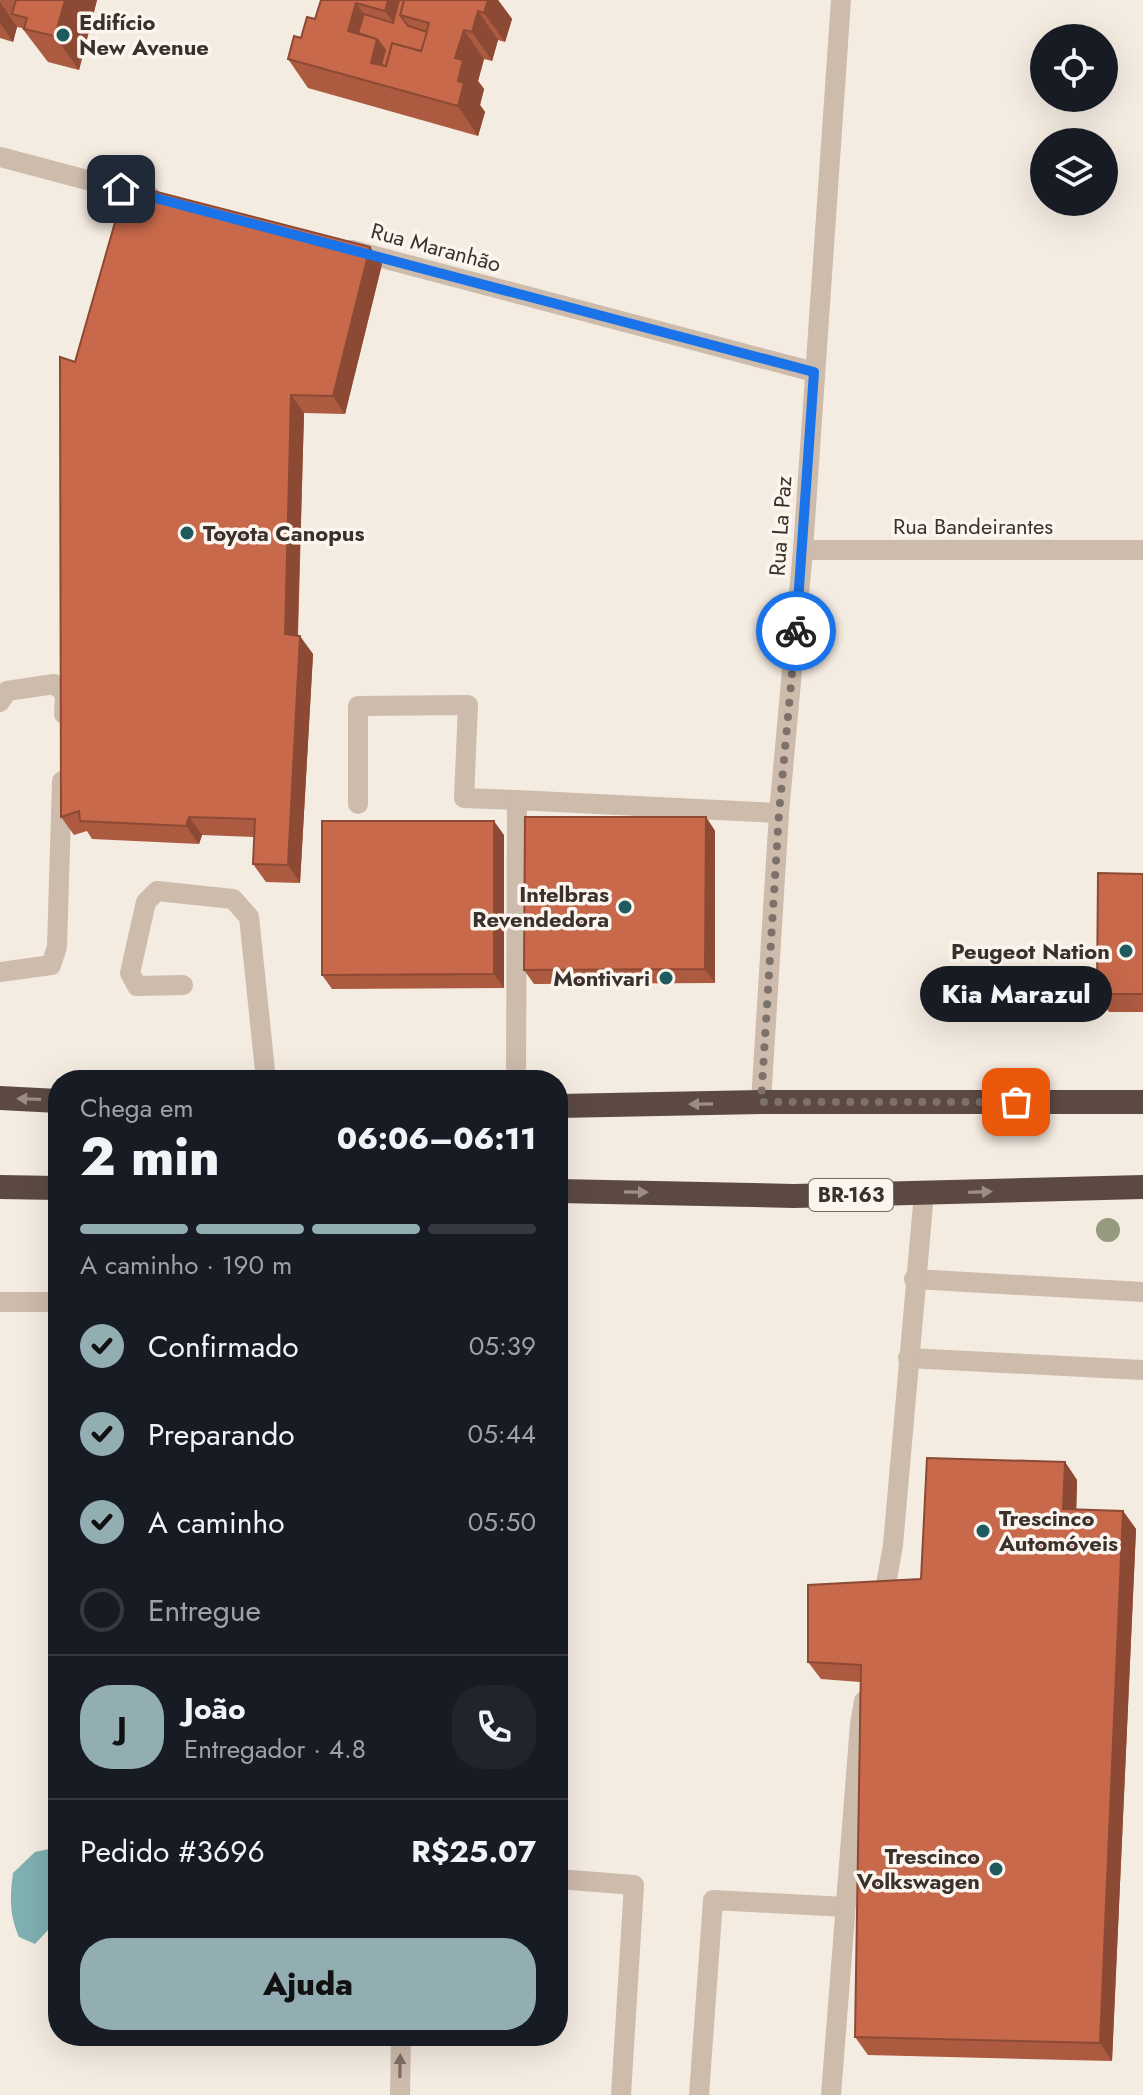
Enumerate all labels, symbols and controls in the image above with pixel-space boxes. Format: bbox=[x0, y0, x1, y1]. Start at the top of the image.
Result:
place label: Edifício New Avenue bbox=[79, 6, 209, 63]
map controls bbox=[1030, 24, 1118, 216]
button: locate bbox=[1030, 24, 1118, 112]
marker: Edifício New Avenue bbox=[54, 26, 72, 44]
button: layers bbox=[1030, 128, 1118, 216]
pin bbox=[87, 155, 155, 223]
icon: home bbox=[99, 167, 143, 211]
street label: Rua Maranhão bbox=[367, 214, 505, 280]
street label: Rua La Paz bbox=[761, 475, 799, 577]
street label: Rua Bandeirantes bbox=[893, 510, 1053, 542]
place label: Toyota Canopus bbox=[203, 517, 365, 549]
marker: Toyota Canopus bbox=[178, 524, 196, 542]
courier bbox=[756, 591, 836, 671]
icon: bike bbox=[774, 609, 818, 653]
place label: Intelbras Revendedora bbox=[472, 878, 609, 935]
marker: Intelbras Revendedora bbox=[616, 898, 634, 916]
place label: Peugeot Nation bbox=[951, 935, 1110, 967]
marker: Peugeot Nation bbox=[1117, 942, 1135, 960]
place label: Montivari bbox=[553, 962, 650, 994]
callout: Kia Marazul bbox=[920, 966, 1112, 1022]
marker: Montivari bbox=[657, 969, 675, 987]
text: Kia Marazul bbox=[941, 975, 1091, 1013]
pin bbox=[982, 1068, 1050, 1136]
icon: bag bbox=[994, 1080, 1038, 1124]
text: Chega em bbox=[80, 1089, 194, 1127]
one-way arrow bbox=[16, 1093, 41, 1106]
one-way arrow bbox=[688, 1097, 713, 1110]
text: 06:06–06:11 bbox=[337, 1117, 536, 1160]
text: 2 min bbox=[80, 1119, 220, 1195]
road number: BR-163 bbox=[809, 1179, 893, 1211]
one-way arrow bbox=[968, 1185, 993, 1198]
one-way arrow bbox=[624, 1186, 649, 1199]
text: A caminho · 190 m bbox=[80, 1246, 292, 1284]
icon: check bbox=[80, 1324, 124, 1368]
text: Confirmado bbox=[148, 1325, 299, 1368]
text: 05:39 bbox=[469, 1327, 536, 1365]
icon: check bbox=[80, 1412, 124, 1456]
text: Preparando bbox=[148, 1413, 295, 1456]
text: 05:44 bbox=[468, 1415, 536, 1453]
icon: check bbox=[80, 1500, 124, 1544]
text: A caminho bbox=[148, 1501, 285, 1544]
place label: Trescinco Automóveis bbox=[998, 1502, 1118, 1559]
text: 05:50 bbox=[468, 1503, 536, 1541]
marker: Trescinco Automóveis bbox=[974, 1522, 992, 1540]
text: Entregue bbox=[148, 1589, 261, 1632]
button: phone bbox=[452, 1685, 536, 1769]
text: João bbox=[184, 1687, 246, 1730]
text: J bbox=[117, 1706, 127, 1749]
text: Entregador · 4.8 bbox=[184, 1730, 366, 1768]
text: Pedido #3696 bbox=[80, 1830, 265, 1873]
text: R$25.07 bbox=[411, 1830, 536, 1873]
place label: Trescinco Volkswagen bbox=[856, 1840, 980, 1897]
marker: Trescinco Volkswagen bbox=[987, 1860, 1005, 1878]
button: Ajuda bbox=[80, 1938, 536, 2030]
one-way arrow bbox=[394, 2052, 406, 2078]

